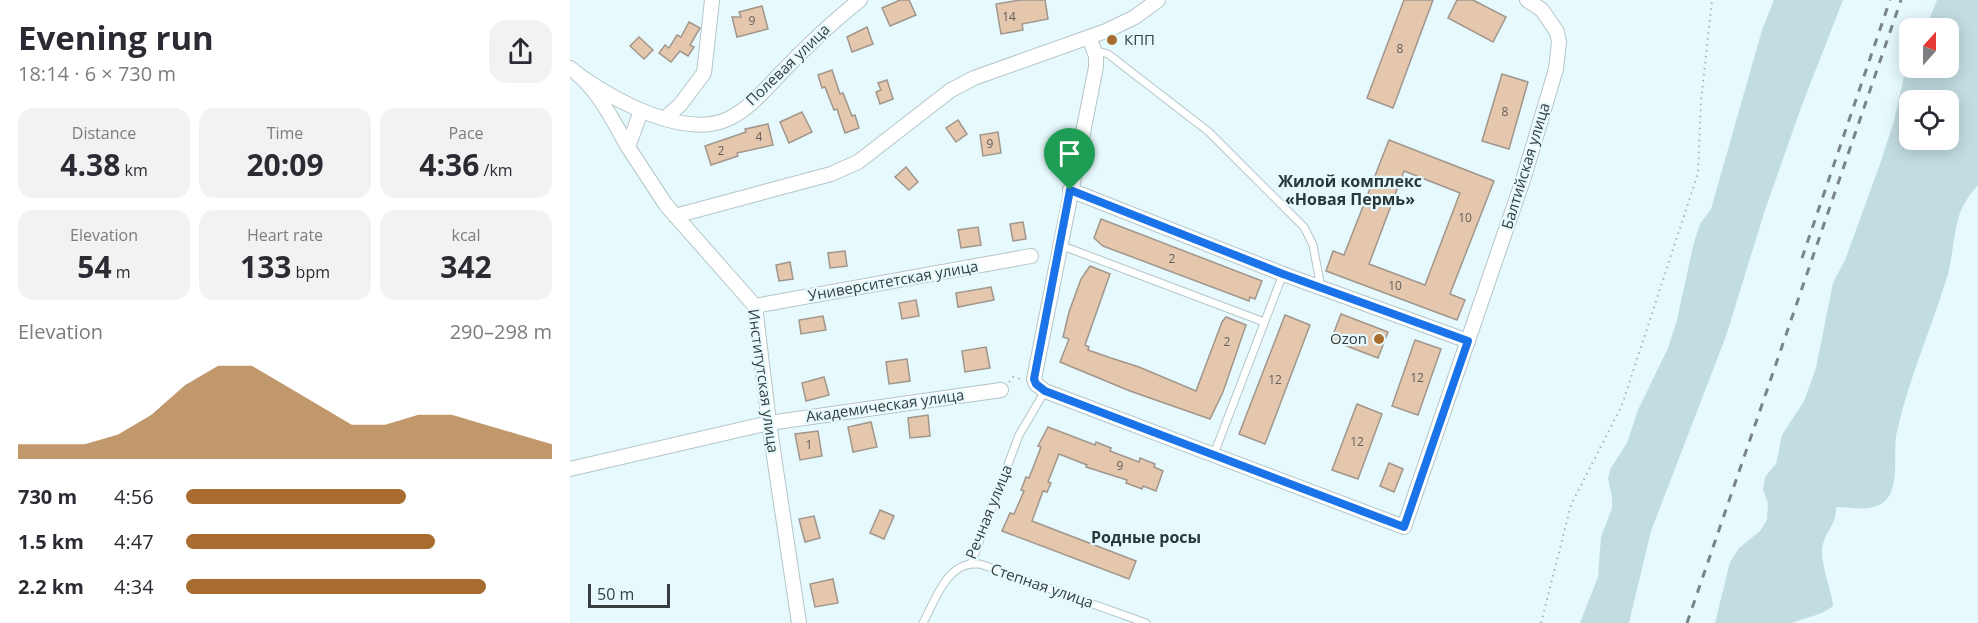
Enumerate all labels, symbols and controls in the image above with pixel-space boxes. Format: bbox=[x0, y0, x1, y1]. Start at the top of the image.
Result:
house number: 14 bbox=[1002, 8, 1016, 25]
house number: 9 bbox=[749, 12, 756, 29]
text: Evening run bbox=[18, 15, 214, 60]
north arrow bbox=[1899, 18, 1959, 78]
map controls bbox=[1899, 18, 1959, 150]
street label: Полевая улица bbox=[741, 19, 834, 109]
button: share bbox=[489, 20, 552, 83]
place label: КПП bbox=[1124, 29, 1155, 49]
marker: КПП bbox=[1105, 33, 1119, 47]
house number: 8 bbox=[1397, 40, 1404, 57]
text: 18:14 · 6 × 730 m bbox=[18, 60, 176, 87]
button: locate bbox=[1899, 90, 1959, 150]
street label: Балтийская улица bbox=[1496, 100, 1554, 231]
house number: 8 bbox=[1502, 103, 1509, 120]
text: Distance bbox=[72, 122, 136, 144]
text: Time bbox=[267, 122, 303, 144]
text: Pace bbox=[448, 122, 484, 144]
house number: 4 bbox=[756, 128, 763, 145]
pin bbox=[1044, 128, 1095, 190]
house number: 9 bbox=[987, 135, 994, 152]
icon: arrive bbox=[1053, 137, 1086, 170]
house number: 2 bbox=[718, 142, 725, 159]
text: 4.38 bbox=[60, 144, 120, 185]
text: 20:09 bbox=[246, 144, 324, 185]
text: 4:36 bbox=[419, 144, 479, 185]
text: km bbox=[120, 159, 148, 181]
text: /km bbox=[479, 159, 513, 181]
district label: Жилой комплекс «Новая Пермь» bbox=[1278, 170, 1422, 210]
house number: 10 bbox=[1458, 209, 1472, 226]
text: Elevation bbox=[70, 224, 138, 246]
text: Heart rate bbox=[247, 224, 323, 246]
text: kcal bbox=[452, 224, 481, 246]
text: 54 bbox=[77, 246, 112, 287]
text: 133 bbox=[240, 246, 291, 287]
text: 342 bbox=[440, 246, 492, 287]
house number: 2 bbox=[1169, 250, 1176, 267]
street label: Университетская улица bbox=[806, 255, 980, 305]
text: m bbox=[112, 261, 131, 283]
text: bpm bbox=[291, 261, 330, 283]
house number: 10 bbox=[1388, 277, 1402, 294]
street label: Институтская улица bbox=[744, 308, 784, 454]
text: Elevation bbox=[18, 318, 103, 345]
text: 290–298 m bbox=[450, 318, 552, 345]
place label: Ozon bbox=[1330, 328, 1367, 348]
marker: Ozon bbox=[1372, 332, 1386, 346]
house number: 2 bbox=[1224, 333, 1231, 350]
house number: 12 bbox=[1410, 369, 1424, 386]
house number: 12 bbox=[1268, 371, 1282, 388]
street label: Академическая улица bbox=[804, 384, 965, 426]
house number: 12 bbox=[1350, 433, 1364, 450]
house number: 1 bbox=[806, 436, 812, 453]
house number: 9 bbox=[1117, 457, 1124, 474]
street label: Речная улица bbox=[960, 462, 1016, 562]
text: 730 m bbox=[18, 483, 77, 510]
text: 4:56 bbox=[114, 483, 154, 510]
district label: Родные росы bbox=[1091, 526, 1201, 548]
text: 1.5 km bbox=[18, 528, 84, 555]
text: 4:47 bbox=[114, 528, 154, 555]
street label: Степная улица bbox=[988, 558, 1096, 612]
text: 2.2 km bbox=[18, 573, 84, 600]
text: 4:34 bbox=[114, 573, 154, 600]
scale bar bbox=[588, 581, 670, 608]
text: 50 m bbox=[597, 583, 634, 605]

